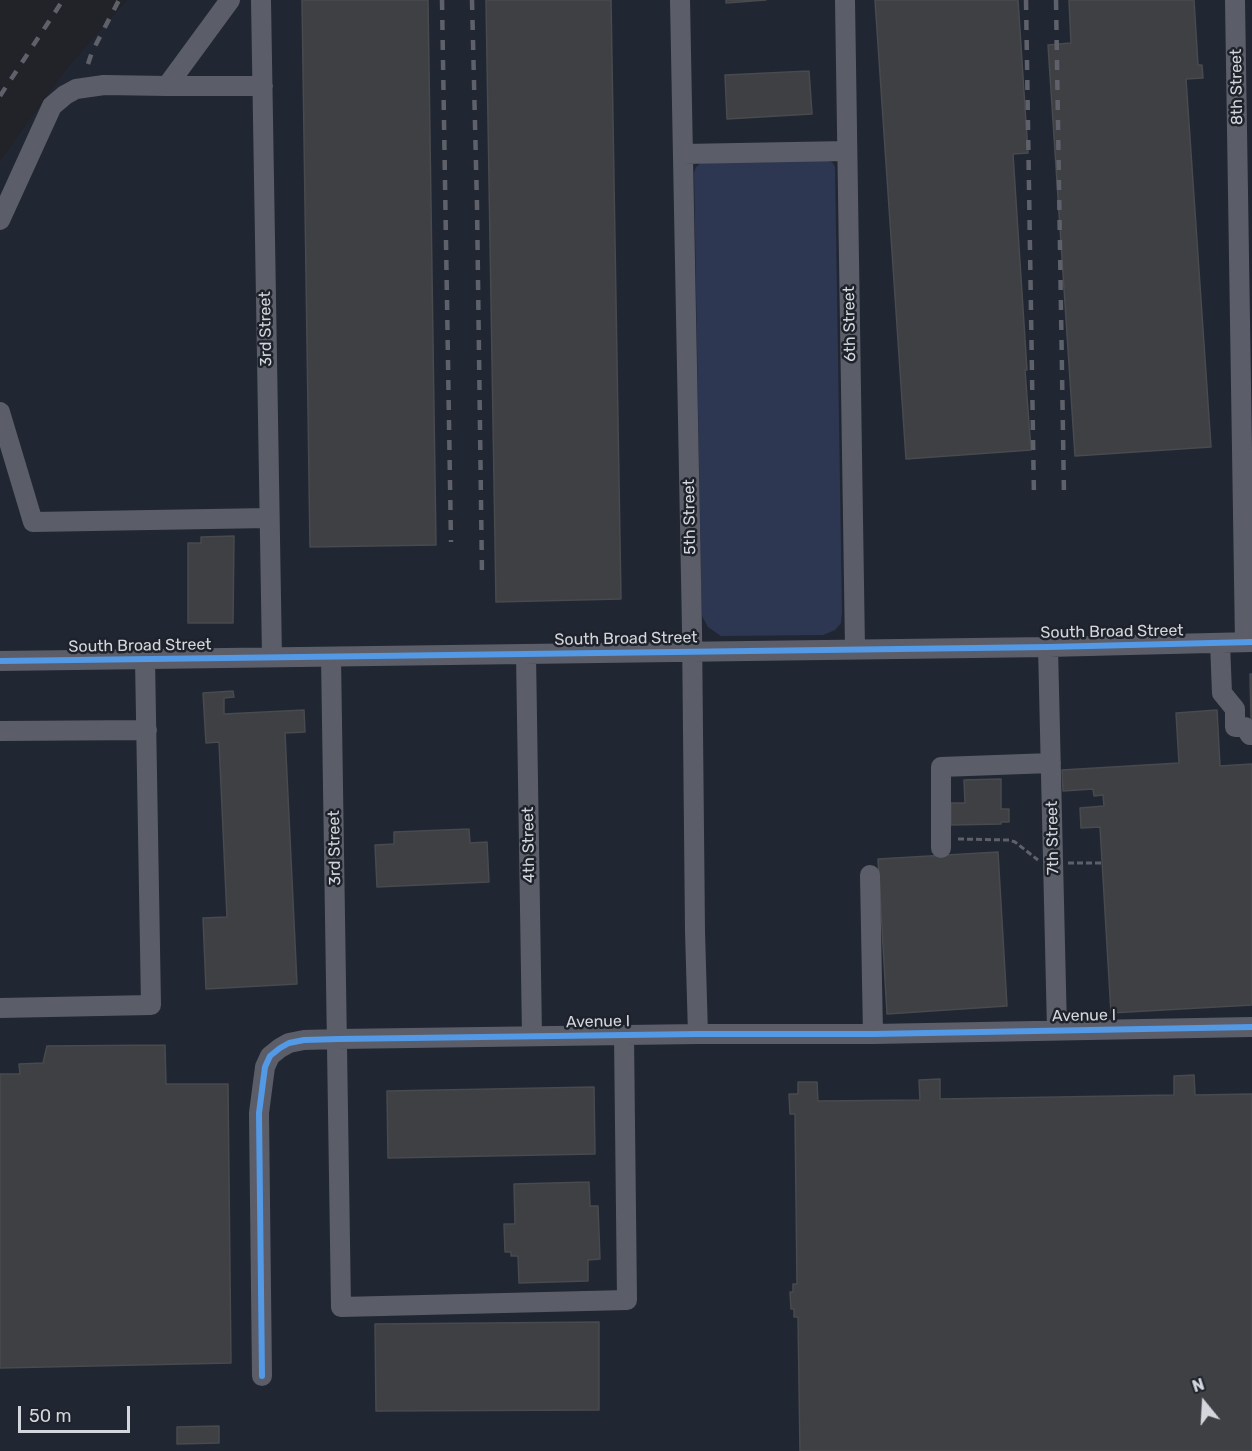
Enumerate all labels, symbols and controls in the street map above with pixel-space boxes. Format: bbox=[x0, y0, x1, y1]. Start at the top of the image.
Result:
street label: 8th Street bbox=[1227, 49, 1247, 125]
street label: 6th Street bbox=[840, 286, 860, 362]
street label: 3rd Street bbox=[256, 291, 276, 367]
street label: 5th Street bbox=[680, 479, 700, 555]
street label: South Broad Street bbox=[1040, 621, 1184, 643]
street label: South Broad Street bbox=[554, 628, 698, 650]
street label: South Broad Street bbox=[68, 635, 212, 657]
street label: 7th Street bbox=[1043, 801, 1063, 875]
street label: 4th Street bbox=[519, 807, 539, 883]
street label: 3rd Street bbox=[325, 810, 345, 886]
street label: Avenue I bbox=[1052, 1006, 1116, 1026]
street label: Avenue I bbox=[566, 1012, 630, 1032]
north arrow bbox=[1174, 1373, 1234, 1433]
text: N bbox=[1190, 1375, 1207, 1396]
scale bar bbox=[21, 1394, 134, 1432]
text: 50 m bbox=[29, 1405, 72, 1427]

